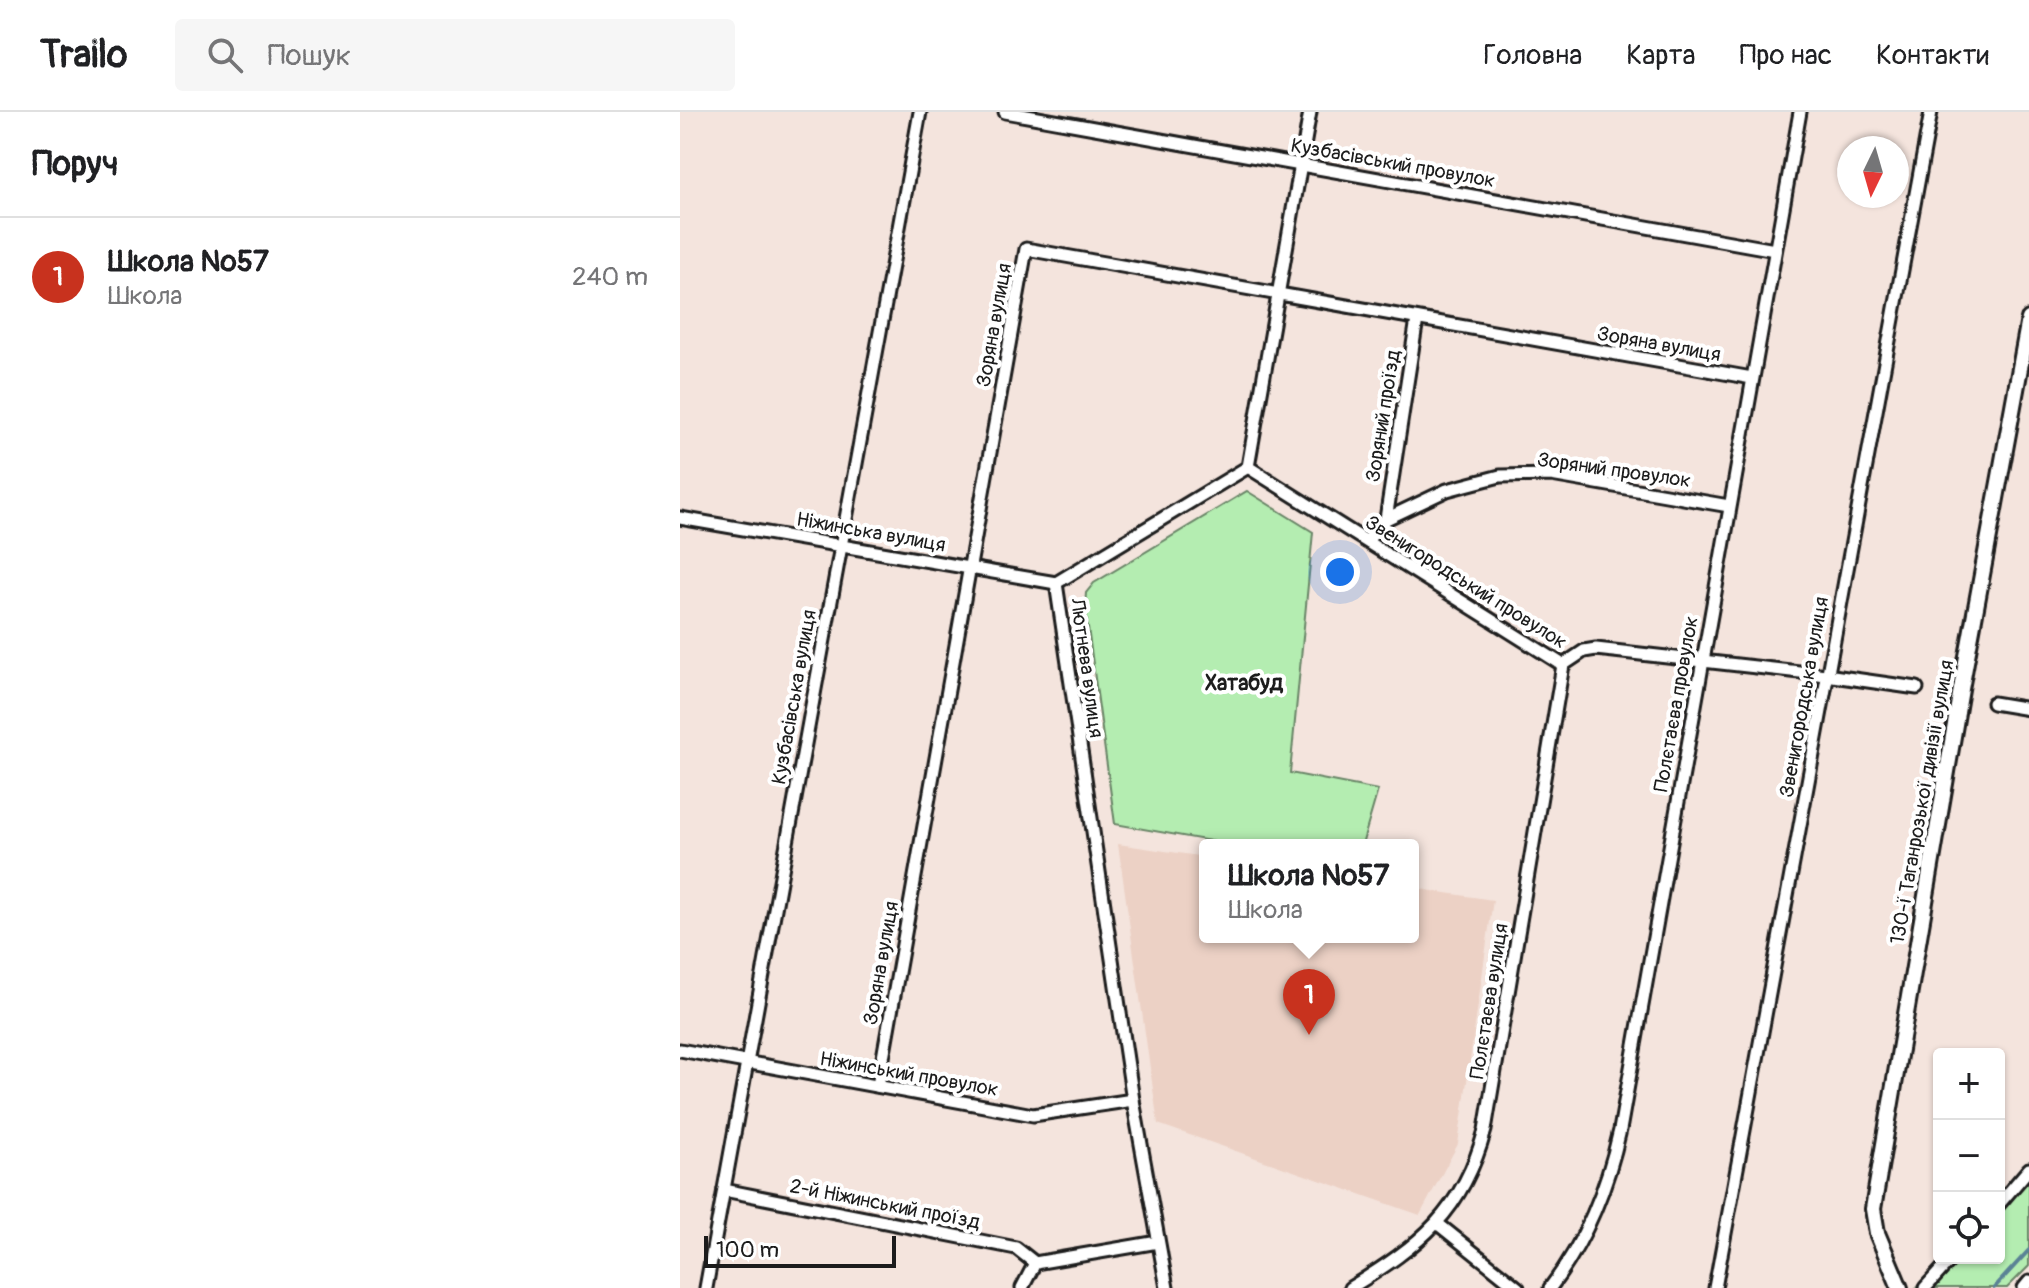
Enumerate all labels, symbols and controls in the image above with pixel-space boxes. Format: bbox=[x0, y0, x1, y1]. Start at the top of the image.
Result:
search box bbox=[175, 19, 735, 91]
text: Trailo bbox=[40, 31, 127, 79]
icon: search bbox=[203, 33, 247, 77]
text: Пошук bbox=[267, 37, 351, 74]
text: Головна bbox=[1483, 38, 1582, 73]
text: Карта bbox=[1626, 38, 1696, 73]
text: Про нас bbox=[1740, 38, 1832, 73]
text: Контакти bbox=[1876, 38, 1989, 73]
street label: Кузбасівський провулок bbox=[1289, 133, 1497, 193]
north arrow bbox=[1837, 136, 1909, 208]
text: Поруч bbox=[32, 143, 118, 186]
text: Школа №57 bbox=[108, 243, 269, 280]
text: 1 bbox=[53, 261, 63, 293]
text: 240 m bbox=[572, 261, 648, 293]
street label: Зоряна вулиця bbox=[971, 261, 1017, 389]
text: Школа bbox=[108, 280, 182, 312]
street label: Зоряна вулиця bbox=[1595, 321, 1723, 367]
street label: Зоряний проїзд bbox=[1360, 348, 1406, 484]
street label: Зоряний провулок bbox=[1536, 447, 1692, 493]
street label: Ніжинська вулиця bbox=[794, 507, 948, 557]
street label: Звенигородський провулок bbox=[1361, 510, 1571, 654]
your location bbox=[1320, 552, 1360, 592]
street label: Звенигородська вулиця bbox=[1774, 595, 1834, 799]
street label: Лютнева вулиця bbox=[1065, 596, 1109, 739]
street label: Кузбасівська вулиця bbox=[766, 608, 822, 786]
street label: Полєтаєва провулок bbox=[1648, 614, 1704, 794]
street label: 130-ї Таганрозької дивізії вулиця bbox=[1885, 658, 1959, 946]
district label: Хатабуд bbox=[1205, 669, 1284, 697]
popup bbox=[1199, 839, 1419, 943]
text: Школа №57 bbox=[1229, 857, 1389, 894]
text: Школа bbox=[1229, 894, 1303, 926]
street label: Зоряна вулиця bbox=[858, 899, 904, 1027]
street label: Полєтаєва вулиця bbox=[1464, 921, 1514, 1081]
pin: 1 bbox=[1283, 969, 1335, 1035]
street label: Ніжинський провулок bbox=[818, 1046, 1000, 1102]
map controls bbox=[1933, 1048, 2005, 1264]
button: + bbox=[1933, 1048, 2005, 1120]
button: − bbox=[1933, 1120, 2005, 1192]
street label: 2-й Ніжинський проїзд bbox=[788, 1173, 982, 1235]
button: locate bbox=[1933, 1192, 2005, 1264]
scale bar bbox=[704, 1232, 896, 1268]
text: 100 m bbox=[716, 1236, 779, 1264]

